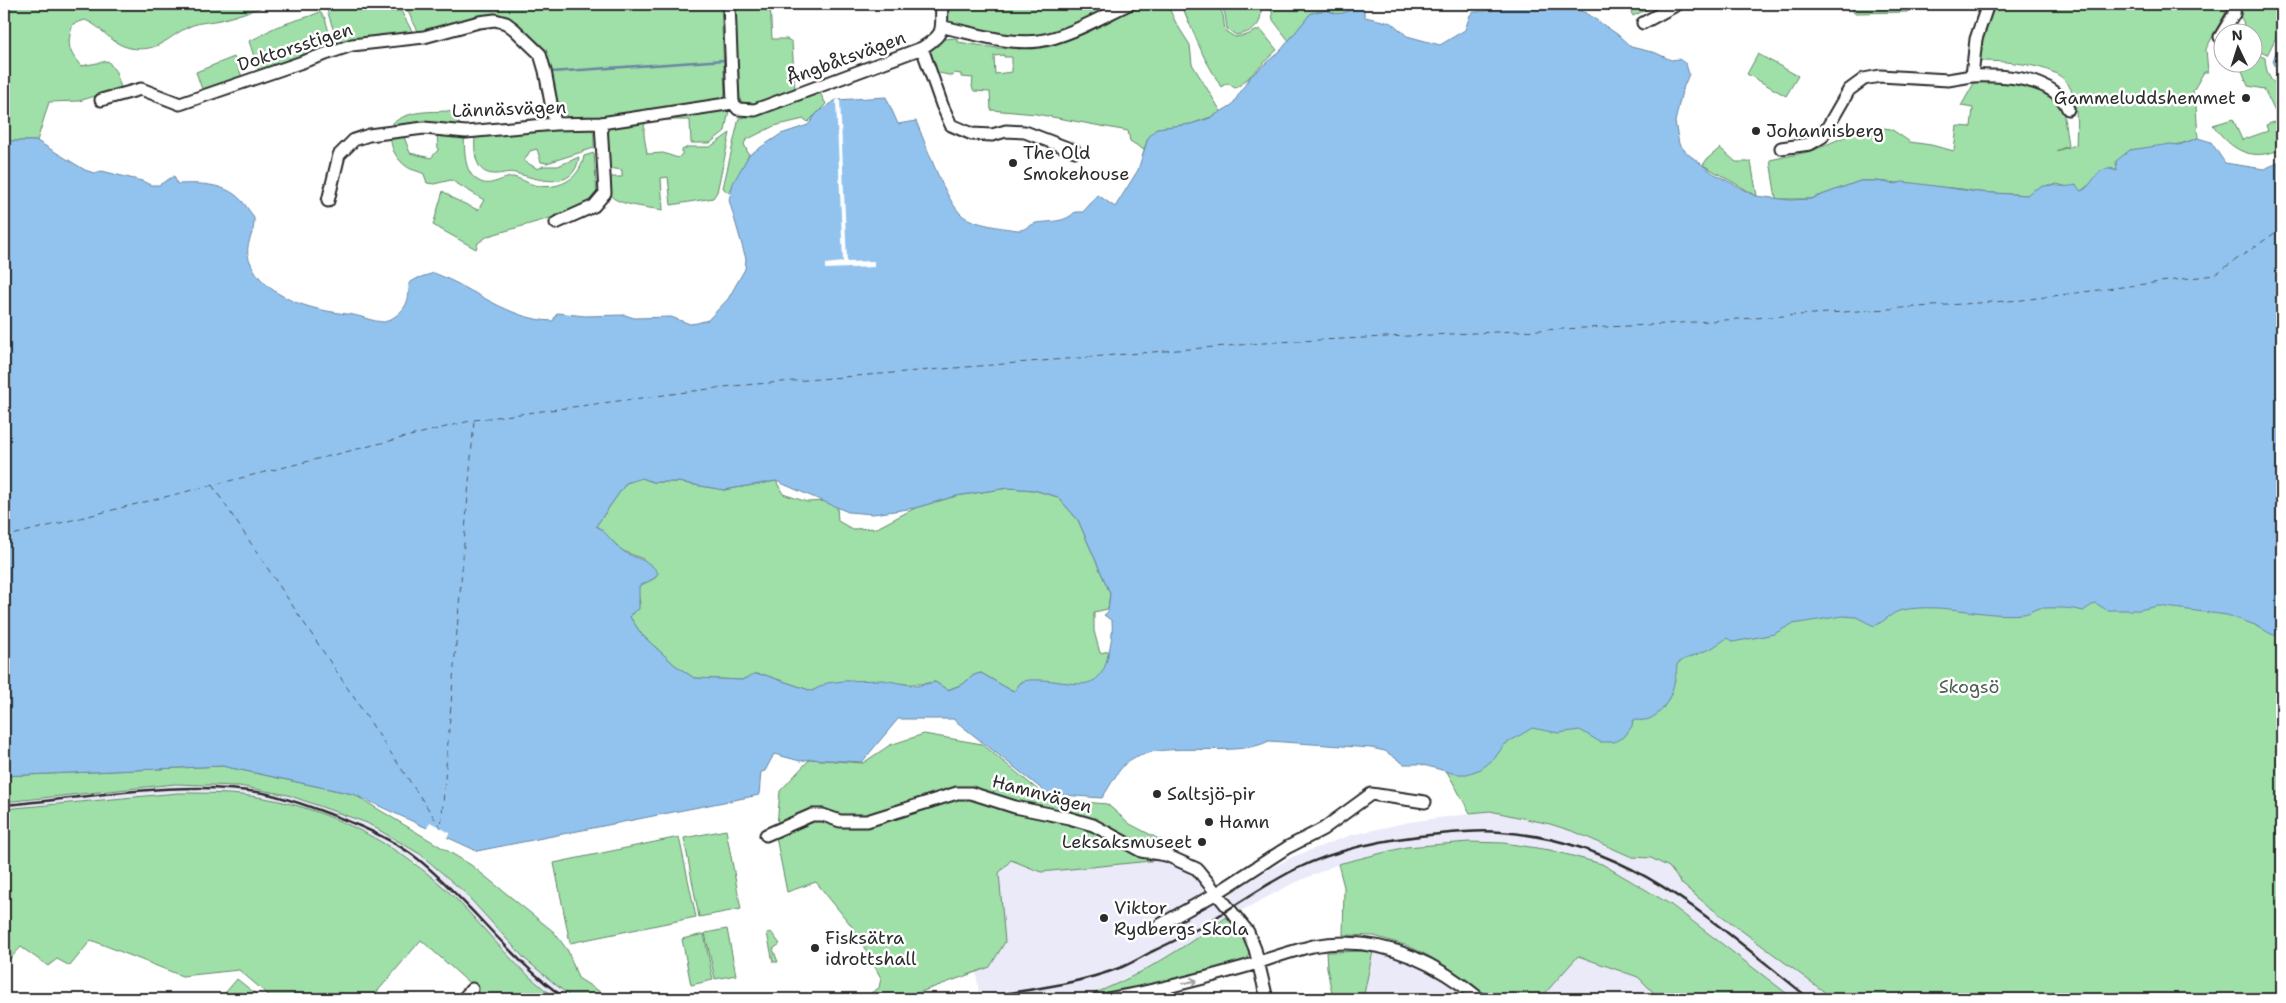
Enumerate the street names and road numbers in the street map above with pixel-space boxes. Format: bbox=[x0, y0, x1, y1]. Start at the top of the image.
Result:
street label: Doktorsstigen bbox=[234, 17, 356, 77]
street label: Ångbåtsvägen bbox=[783, 25, 909, 91]
street label: Lännäsvägen bbox=[451, 95, 567, 123]
street label: Hamnvägen bbox=[989, 769, 1095, 819]

